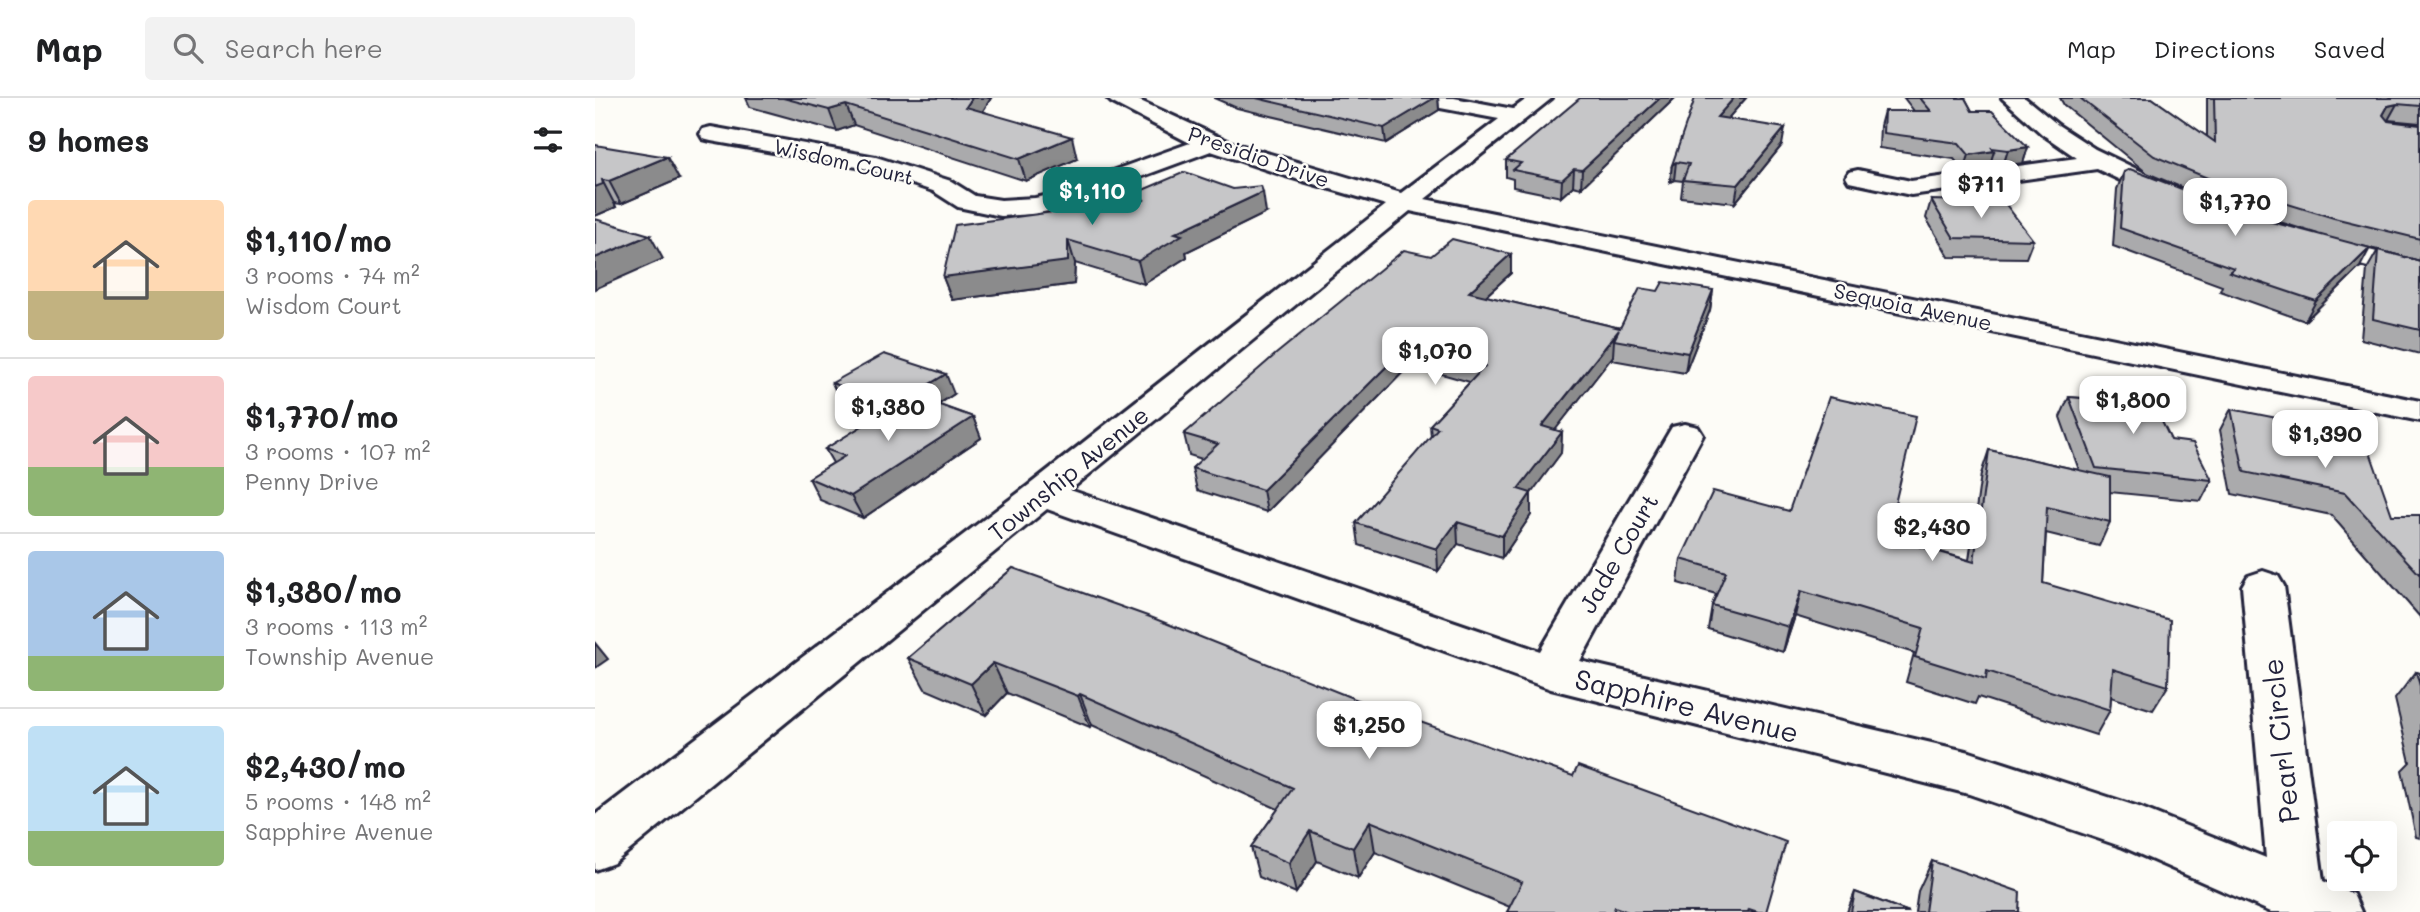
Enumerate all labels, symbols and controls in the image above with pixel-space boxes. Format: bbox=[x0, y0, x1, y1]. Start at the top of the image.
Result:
search box bbox=[145, 17, 635, 80]
text: Map bbox=[35, 27, 103, 70]
icon: search bbox=[169, 29, 207, 67]
text: Search here bbox=[225, 31, 383, 65]
text: Map bbox=[2067, 33, 2116, 64]
text: Directions bbox=[2154, 33, 2276, 64]
text: Saved bbox=[2314, 33, 2385, 64]
street label: Presidio Drive bbox=[1185, 119, 1333, 193]
text: 9 homes bbox=[28, 120, 149, 160]
icon: filters bbox=[529, 121, 567, 159]
street label: Wisdom Court bbox=[771, 132, 917, 190]
pin: $711 bbox=[1940, 160, 2022, 220]
pin: $1,110 bbox=[1035, 167, 1149, 227]
text: $711 bbox=[1957, 168, 2005, 198]
text: $1,110 bbox=[1059, 175, 1125, 205]
pin: $1,770 bbox=[2178, 178, 2292, 238]
text: $1,770 bbox=[2199, 186, 2271, 216]
text: $1,110/mo bbox=[245, 220, 391, 260]
icon: home bbox=[84, 228, 168, 312]
text: 3 rooms · 74 m² bbox=[245, 260, 420, 290]
street label: Sequoia Avenue bbox=[1831, 276, 1995, 336]
text: Wisdom Court bbox=[245, 290, 402, 320]
pin: $1,070 bbox=[1378, 328, 1492, 387]
text: $1,070 bbox=[1398, 335, 1472, 365]
pin: $1,800 bbox=[2076, 376, 2190, 436]
pin: $1,380 bbox=[831, 384, 945, 443]
text: $1,800 bbox=[2095, 384, 2171, 414]
text: $1,380 bbox=[851, 391, 925, 421]
text: $1,770/mo bbox=[245, 396, 398, 436]
street label: Township Avenue bbox=[981, 399, 1155, 547]
icon: home bbox=[84, 404, 168, 488]
pin: $1,390 bbox=[2268, 410, 2382, 470]
text: $1,390 bbox=[2288, 418, 2362, 448]
text: 3 rooms · 107 m² bbox=[245, 436, 431, 466]
text: Penny Drive bbox=[245, 466, 379, 496]
street label: Jade Court bbox=[1571, 488, 1665, 618]
pin: $2,430 bbox=[1875, 504, 1989, 563]
text: $2,430 bbox=[1893, 511, 1971, 541]
text: $1,380/mo bbox=[245, 571, 401, 611]
icon: home bbox=[84, 579, 168, 663]
text: 3 rooms · 113 m² bbox=[245, 611, 427, 641]
text: Township Avenue bbox=[245, 641, 434, 671]
street label: Pearl Circle bbox=[2253, 657, 2307, 825]
street label: Sapphire Avenue bbox=[1571, 660, 1803, 750]
pin: $1,250 bbox=[1312, 702, 1426, 761]
text: $1,250 bbox=[1333, 709, 1405, 739]
text: $2,430/mo bbox=[245, 746, 405, 786]
icon: home bbox=[84, 754, 168, 838]
text: 5 rooms · 148 m² bbox=[245, 786, 431, 816]
text: Sapphire Avenue bbox=[245, 816, 433, 846]
map controls bbox=[2327, 821, 2397, 891]
button: locate bbox=[2327, 821, 2397, 891]

